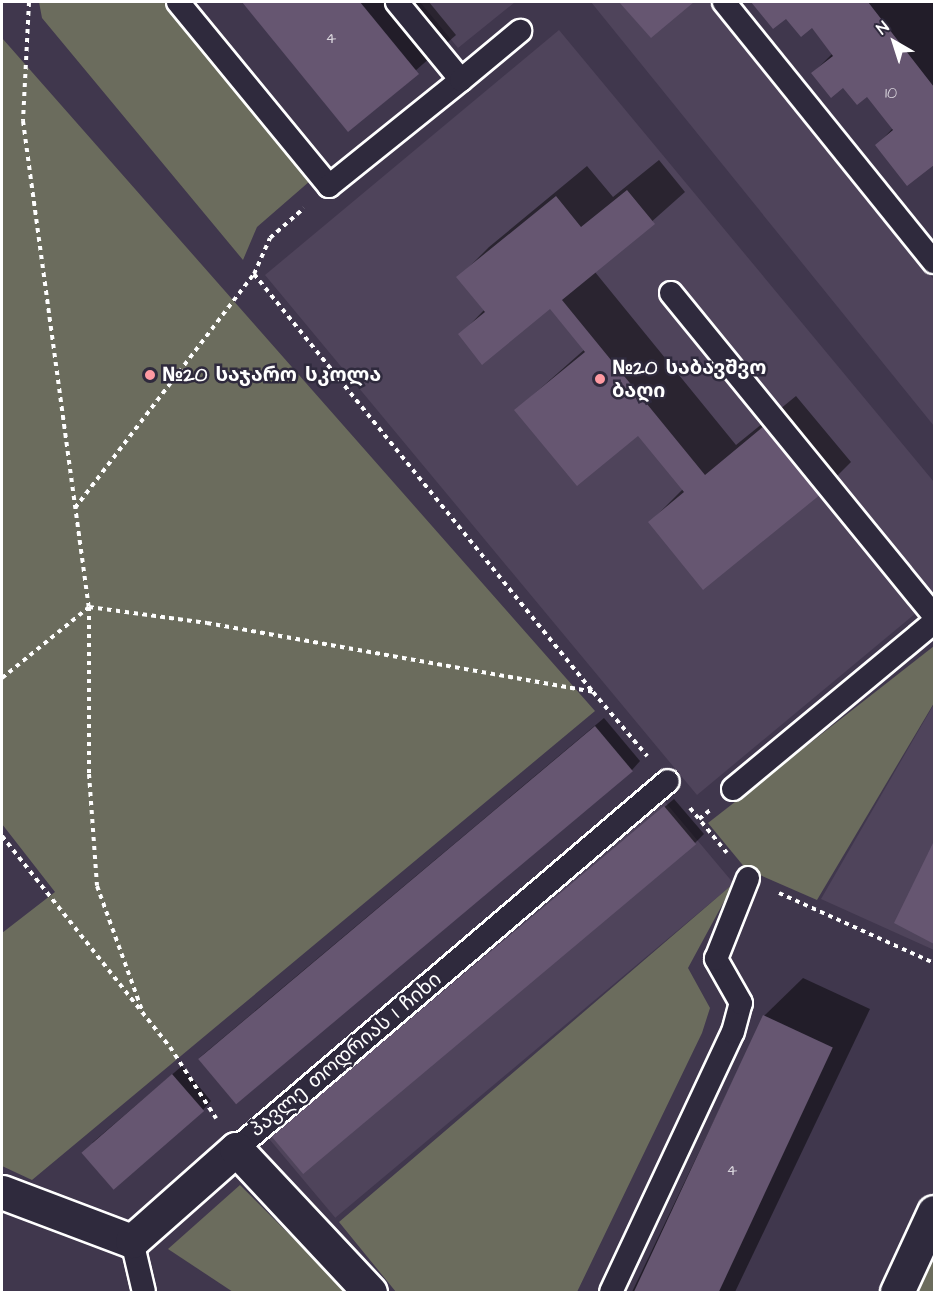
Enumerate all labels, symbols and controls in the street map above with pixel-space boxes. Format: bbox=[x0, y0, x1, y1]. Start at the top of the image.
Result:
north arrow bbox=[864, 12, 924, 72]
text: N bbox=[872, 16, 893, 40]
house number: 4 bbox=[326, 28, 336, 48]
house number: 10 bbox=[885, 83, 897, 103]
place label: №20 საბავშვო ბაღი bbox=[612, 356, 766, 403]
place label: №20 საჯარო სკოლა bbox=[162, 363, 381, 387]
marker: №20 საჯარო სკოლა bbox=[143, 368, 157, 382]
marker: №20 საბავშვო ბაღი bbox=[593, 372, 607, 386]
street label: პავლე თოდრიას I ჩიხი bbox=[245, 968, 447, 1142]
house number: 4 bbox=[727, 1160, 737, 1180]

